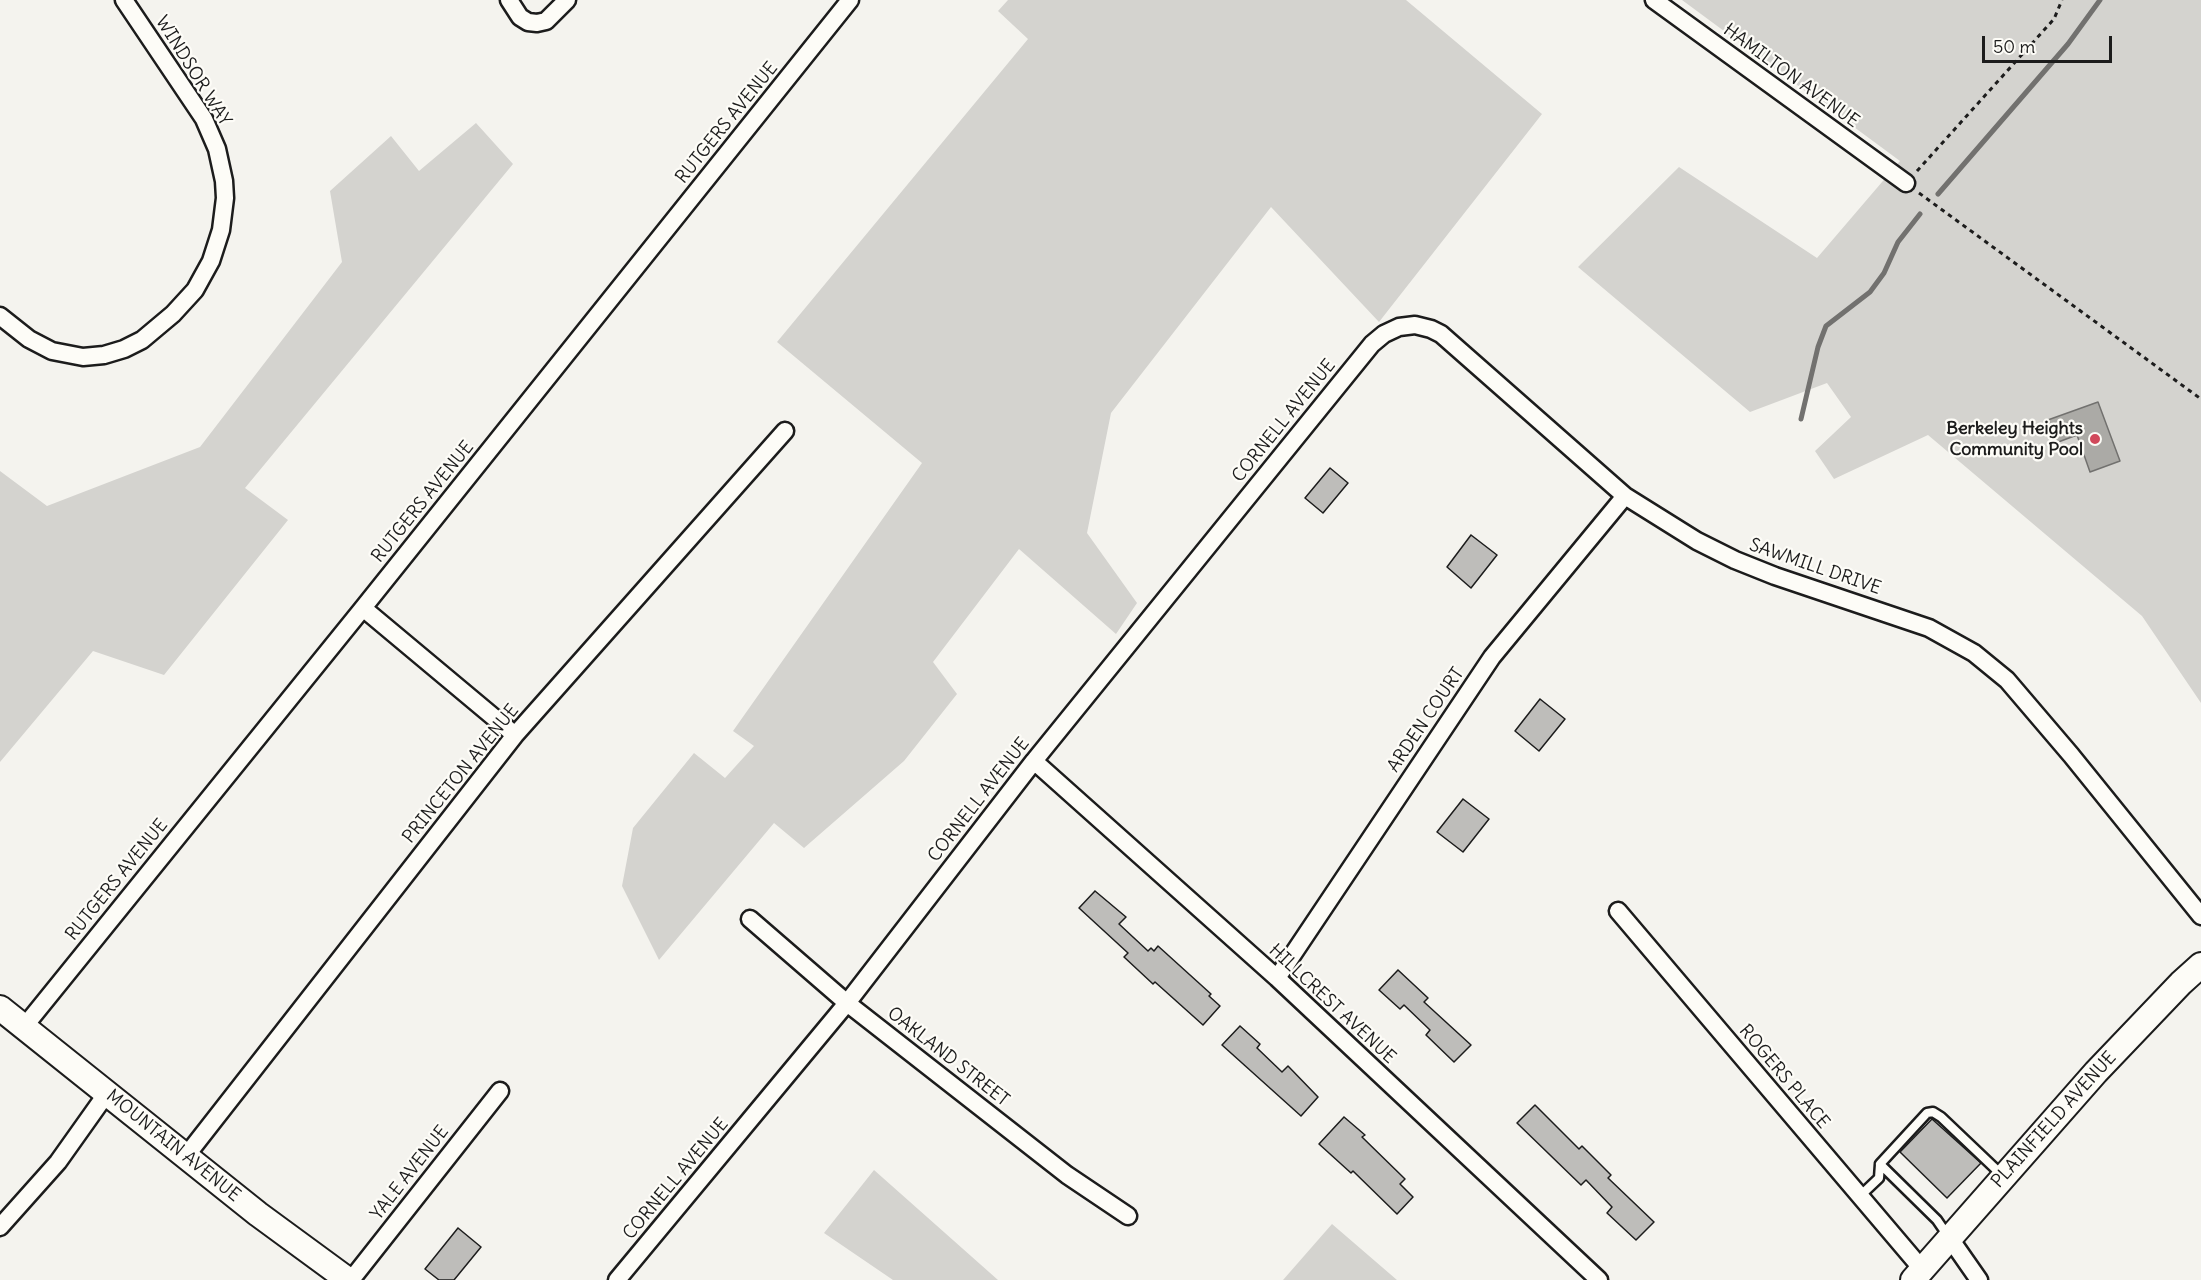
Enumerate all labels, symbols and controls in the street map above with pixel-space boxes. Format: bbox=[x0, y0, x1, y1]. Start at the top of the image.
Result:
street label: WINDSOR WAY bbox=[151, 12, 235, 130]
street label: HAMILTON AVENUE bbox=[1719, 19, 1863, 133]
scale bar bbox=[1985, 24, 2116, 62]
text: 50 m bbox=[1993, 35, 2035, 58]
street label: RUTGERS AVENUE bbox=[671, 58, 783, 188]
street label: CORNELL AVENUE bbox=[1228, 355, 1340, 487]
place label: Berkeley Heights Community Pool bbox=[1946, 418, 2083, 460]
marker: Berkeley Heights Community Pool bbox=[2088, 432, 2102, 446]
street label: RUTGERS AVENUE bbox=[367, 437, 479, 567]
street label: SAWMILL DRIVE bbox=[1746, 534, 1884, 600]
street label: ARDEN COURT bbox=[1383, 664, 1469, 776]
street label: PRINCETON AVENUE bbox=[398, 700, 524, 848]
street label: CORNELL AVENUE bbox=[924, 733, 1034, 867]
street label: RUTGERS AVENUE bbox=[61, 815, 173, 945]
street label: HILLCREST AVENUE bbox=[1264, 940, 1400, 1068]
street label: OAKLAND STREET bbox=[883, 1003, 1013, 1111]
street label: ROGERS PLACE bbox=[1734, 1021, 1834, 1133]
street label: PLAINFIELD AVENUE bbox=[1987, 1047, 2121, 1193]
street label: MOUNTAIN AVENUE bbox=[102, 1085, 244, 1207]
street label: CORNELL AVENUE bbox=[619, 1114, 733, 1244]
street label: YALE AVENUE bbox=[367, 1122, 453, 1224]

